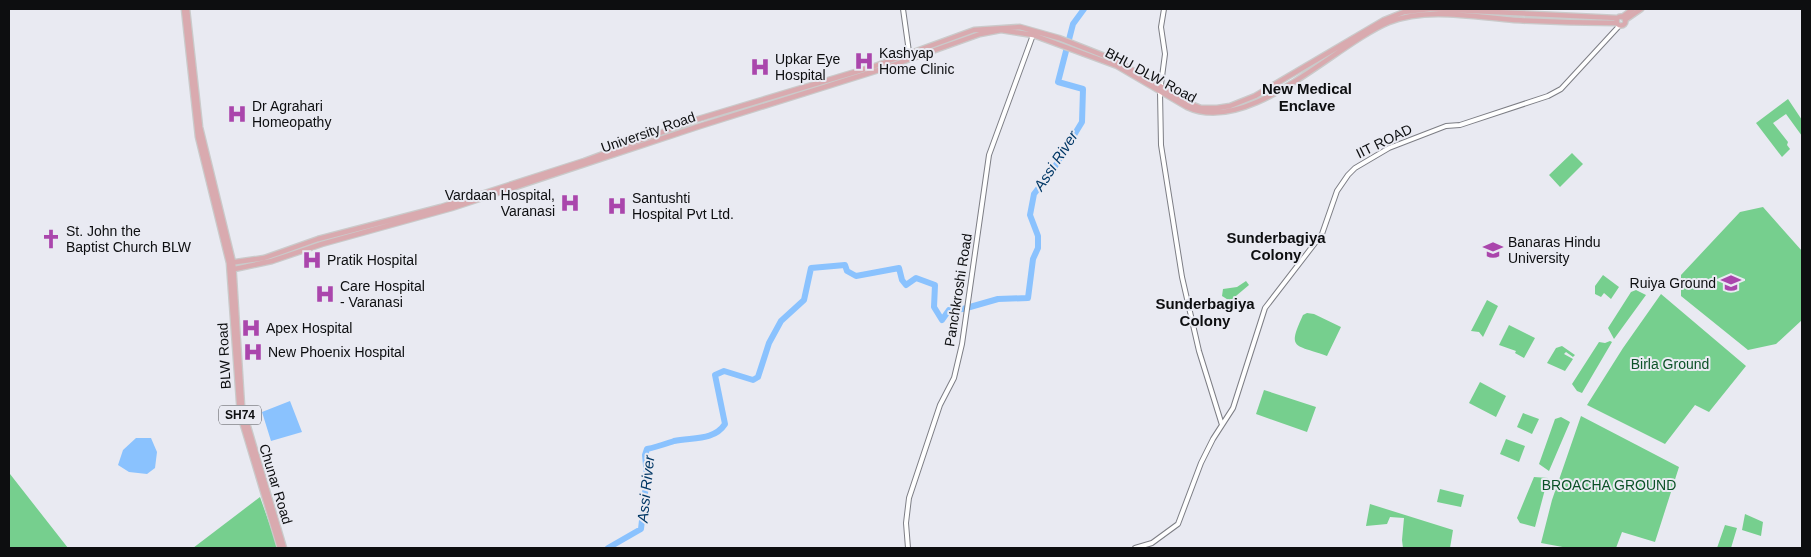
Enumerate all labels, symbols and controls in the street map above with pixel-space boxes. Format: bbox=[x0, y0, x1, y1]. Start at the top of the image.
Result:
street label: BHU DLW Road bbox=[1103, 44, 1199, 106]
place label: Kashyap Home Clinic bbox=[879, 45, 954, 77]
hospital icon: Kashyap Home Clinic bbox=[853, 50, 875, 72]
place label: Upkar Eye Hospital bbox=[775, 51, 841, 83]
hospital icon: Upkar Eye Hospital bbox=[749, 56, 771, 78]
district label: New Medical Enclave bbox=[1262, 80, 1352, 114]
place label: Dr Agrahari Homeopathy bbox=[252, 98, 331, 130]
hospital icon: Dr Agrahari Homeopathy bbox=[226, 103, 248, 125]
street label: University Road bbox=[599, 108, 697, 156]
street label: IIT ROAD bbox=[1353, 121, 1415, 161]
water label: Assi River bbox=[1030, 127, 1082, 195]
place label: Vardaan Hospital, Varanasi bbox=[445, 187, 555, 219]
place label: Santushti Hospital Pvt Ltd. bbox=[632, 190, 734, 222]
hospital icon: Vardaan Hospital, Varanasi bbox=[559, 192, 581, 214]
hospital icon: Santushti Hospital Pvt Ltd. bbox=[606, 195, 628, 217]
place label: St. John the Baptist Church BLW bbox=[66, 223, 192, 255]
church icon: St. John the Baptist Church BLW bbox=[40, 228, 62, 250]
district label: Sunderbagiya Colony bbox=[1226, 229, 1326, 263]
street label: Panchkroshi Road bbox=[941, 232, 975, 348]
place label: Banaras Hindu University bbox=[1508, 234, 1601, 266]
school or university icon: Banaras Hindu University bbox=[1482, 239, 1504, 261]
hospital icon: Pratik Hospital bbox=[301, 249, 323, 271]
place label: Pratik Hospital bbox=[327, 252, 417, 268]
school or university icon: Ruiya Ground bbox=[1720, 272, 1742, 294]
place label: Ruiya Ground bbox=[1630, 275, 1716, 291]
place label: Care Hospital - Varanasi bbox=[340, 278, 425, 310]
hospital icon: Care Hospital - Varanasi bbox=[314, 283, 336, 305]
district label: Sunderbagiya Colony bbox=[1155, 295, 1255, 329]
hospital icon: Apex Hospital bbox=[240, 317, 262, 339]
place label: Apex Hospital bbox=[266, 320, 352, 336]
street label: BLW Road bbox=[214, 322, 234, 390]
hospital icon: New Phoenix Hospital bbox=[242, 341, 264, 363]
place label: New Phoenix Hospital bbox=[268, 344, 405, 360]
park label: Birla Ground bbox=[1631, 356, 1709, 372]
road number: SH74 bbox=[219, 406, 261, 424]
street label: Chunar Road bbox=[256, 442, 296, 526]
water label: Assi River bbox=[633, 453, 658, 524]
park label: BROACHA GROUND bbox=[1542, 477, 1676, 493]

